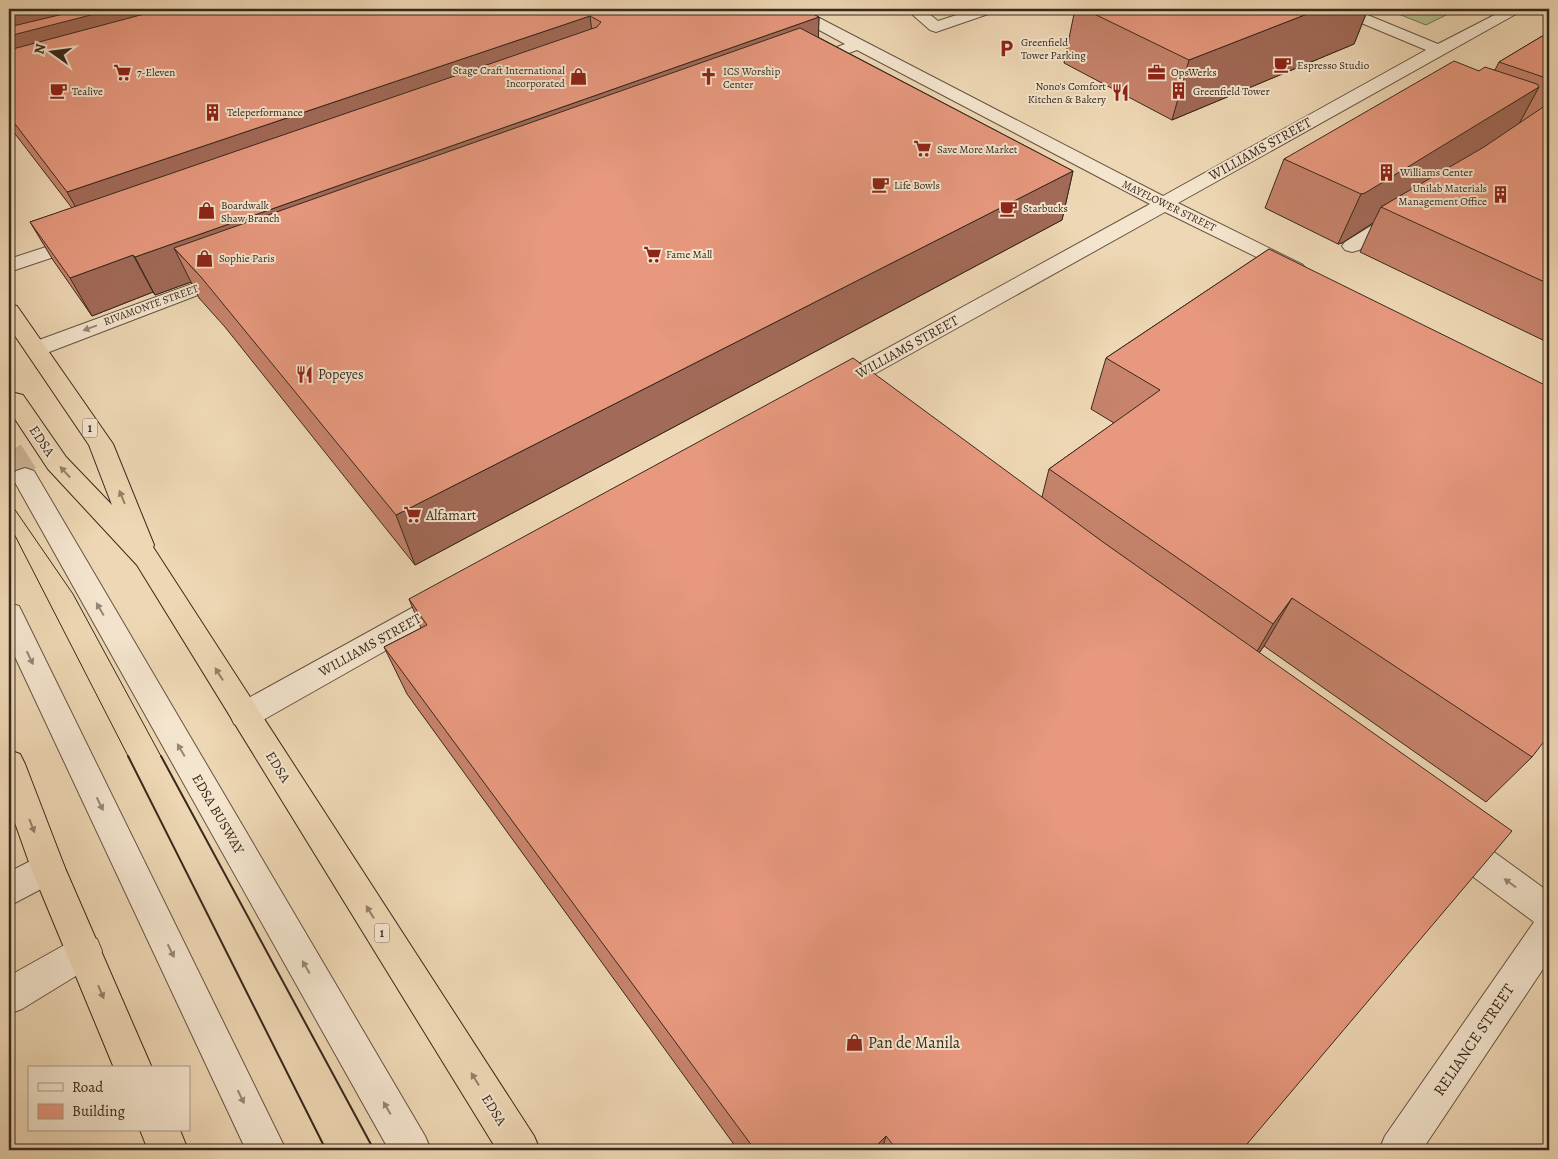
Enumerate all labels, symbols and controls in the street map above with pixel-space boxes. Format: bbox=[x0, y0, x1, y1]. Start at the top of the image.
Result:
north arrow bbox=[28, 28, 78, 78]
place label: Greenfield Tower Parking bbox=[1021, 35, 1086, 63]
parking icon: Greenfield Tower Parking bbox=[997, 38, 1017, 58]
text: N bbox=[29, 42, 50, 56]
cafe icon: Espresso Studio bbox=[1273, 55, 1293, 75]
place label: Espresso Studio bbox=[1297, 58, 1370, 73]
supermarket icon: 7-Eleven bbox=[113, 62, 133, 82]
office icon: OpsWerks bbox=[1147, 62, 1167, 82]
place label: Stage Craft International Incorporated bbox=[453, 63, 565, 91]
place label: ICS Worship Center bbox=[723, 64, 780, 92]
place label: 7-Eleven bbox=[137, 65, 175, 80]
place label: OpsWerks bbox=[1171, 65, 1217, 80]
shop icon: Stage Craft International Incorporated bbox=[569, 66, 589, 86]
church icon: ICS Worship Center bbox=[699, 67, 719, 87]
place label: Nono's Comfort Kitchen & Bakery bbox=[1028, 79, 1106, 107]
cafe icon: Tealive bbox=[48, 81, 68, 101]
building icon: Greenfield Tower bbox=[1169, 81, 1189, 101]
restaurant icon: Nono's Comfort Kitchen & Bakery bbox=[1110, 82, 1130, 102]
place label: Tealive bbox=[72, 84, 103, 99]
place label: Greenfield Tower bbox=[1193, 84, 1270, 99]
building icon: Teleperformance bbox=[203, 102, 223, 122]
place label: Teleperformance bbox=[227, 105, 303, 120]
street label: WILLIAMS STREET bbox=[1204, 113, 1315, 186]
supermarket icon: Save More Market bbox=[913, 139, 933, 159]
place label: Save More Market bbox=[937, 142, 1018, 157]
building icon: Williams Center bbox=[1376, 162, 1396, 182]
place label: Williams Center bbox=[1399, 165, 1473, 180]
cafe icon: Life Bowls bbox=[870, 175, 890, 195]
street label: MAYFLOWER STREET bbox=[1119, 177, 1219, 235]
place label: Life Bowls bbox=[894, 178, 940, 193]
place label: Unilab Materials Management Office bbox=[1398, 181, 1487, 209]
building icon: Unilab Materials Management Office bbox=[1491, 184, 1511, 204]
place label: Boardwalk Shaw Branch bbox=[221, 198, 280, 226]
cafe icon: Starbucks bbox=[999, 198, 1019, 218]
shop icon: Boardwalk Shaw Branch bbox=[197, 201, 217, 221]
place label: Starbucks bbox=[1023, 201, 1068, 216]
supermarket icon: Fame Mall bbox=[642, 244, 662, 264]
place label: Fame Mall bbox=[666, 247, 713, 262]
shop icon: Sophie Paris bbox=[195, 248, 215, 268]
place label: Sophie Paris bbox=[219, 251, 275, 266]
street label: RIVAMONTE STREET bbox=[101, 281, 201, 329]
street label: WILLIAMS STREET bbox=[851, 311, 962, 384]
one-way arrow bbox=[82, 324, 97, 332]
restaurant icon: Popeyes bbox=[294, 364, 314, 384]
place label: Popeyes bbox=[318, 365, 364, 384]
road number: 1 bbox=[82, 418, 98, 438]
street label: EDSA bbox=[25, 422, 60, 461]
one-way arrow bbox=[59, 466, 71, 478]
one-way arrow bbox=[118, 489, 126, 504]
supermarket icon: Alfamart bbox=[402, 505, 422, 525]
place label: Alfamart bbox=[425, 506, 477, 525]
one-way arrow bbox=[96, 603, 105, 616]
street label: WILLIAMS STREET bbox=[314, 609, 425, 682]
one-way arrow bbox=[26, 651, 34, 665]
one-way arrow bbox=[215, 667, 224, 681]
one-way arrow bbox=[177, 744, 186, 757]
street label: EDSA bbox=[261, 748, 295, 787]
street label: EDSA BUSWAY bbox=[187, 771, 249, 858]
one-way arrow bbox=[96, 797, 104, 811]
one-way arrow bbox=[29, 818, 36, 833]
one-way arrow bbox=[1503, 878, 1517, 888]
one-way arrow bbox=[365, 906, 374, 919]
road number: 1 bbox=[374, 924, 390, 942]
one-way arrow bbox=[167, 944, 175, 958]
one-way arrow bbox=[301, 960, 310, 974]
street label: RELIANCE STREET bbox=[1428, 979, 1520, 1100]
one-way arrow bbox=[98, 985, 106, 999]
place label: Pan de Manila bbox=[868, 1032, 961, 1054]
shop icon: Pan de Manila bbox=[844, 1033, 864, 1053]
legend bbox=[28, 1066, 190, 1132]
one-way arrow bbox=[470, 1073, 480, 1086]
text: Road bbox=[72, 1077, 104, 1097]
one-way arrow bbox=[237, 1090, 245, 1104]
street label: EDSA bbox=[477, 1091, 511, 1130]
text: Building bbox=[72, 1101, 125, 1121]
one-way arrow bbox=[382, 1101, 391, 1115]

